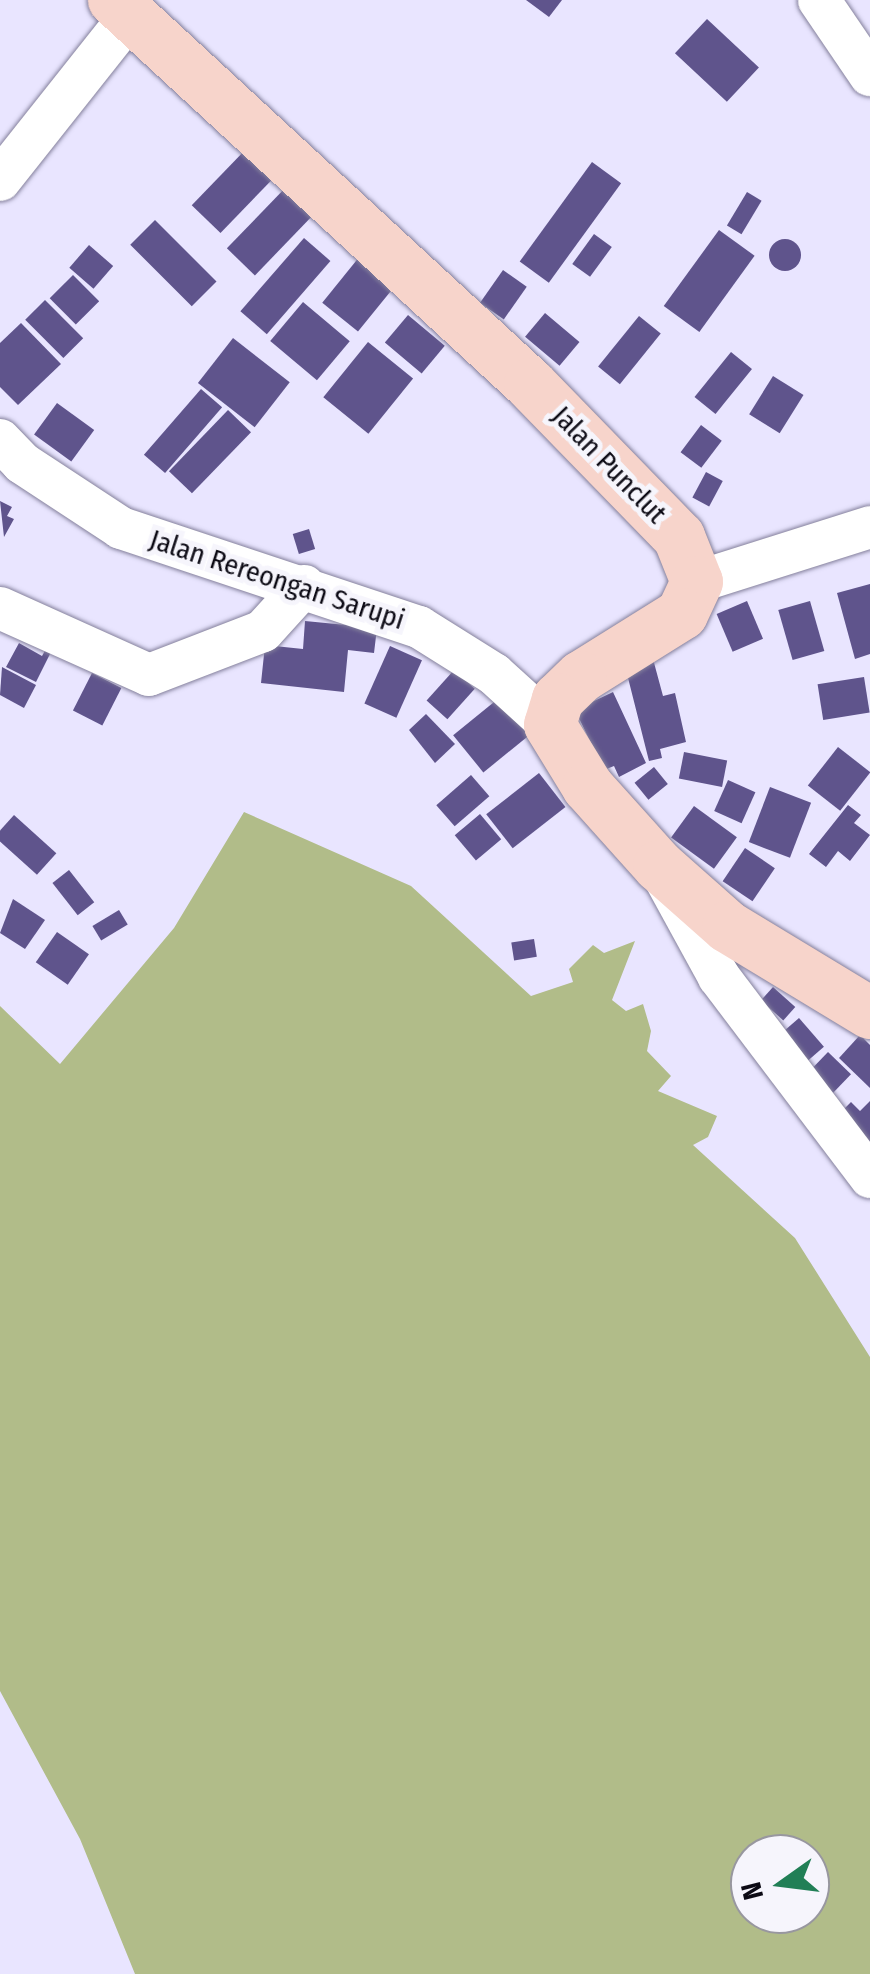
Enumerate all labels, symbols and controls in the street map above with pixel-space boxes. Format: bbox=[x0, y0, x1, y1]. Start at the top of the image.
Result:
street label: Jalan Punclut bbox=[545, 399, 673, 531]
street label: Jalan Rereongan Sarupi bbox=[145, 523, 409, 637]
north arrow bbox=[730, 1834, 830, 1934]
text: N bbox=[734, 1879, 770, 1903]

